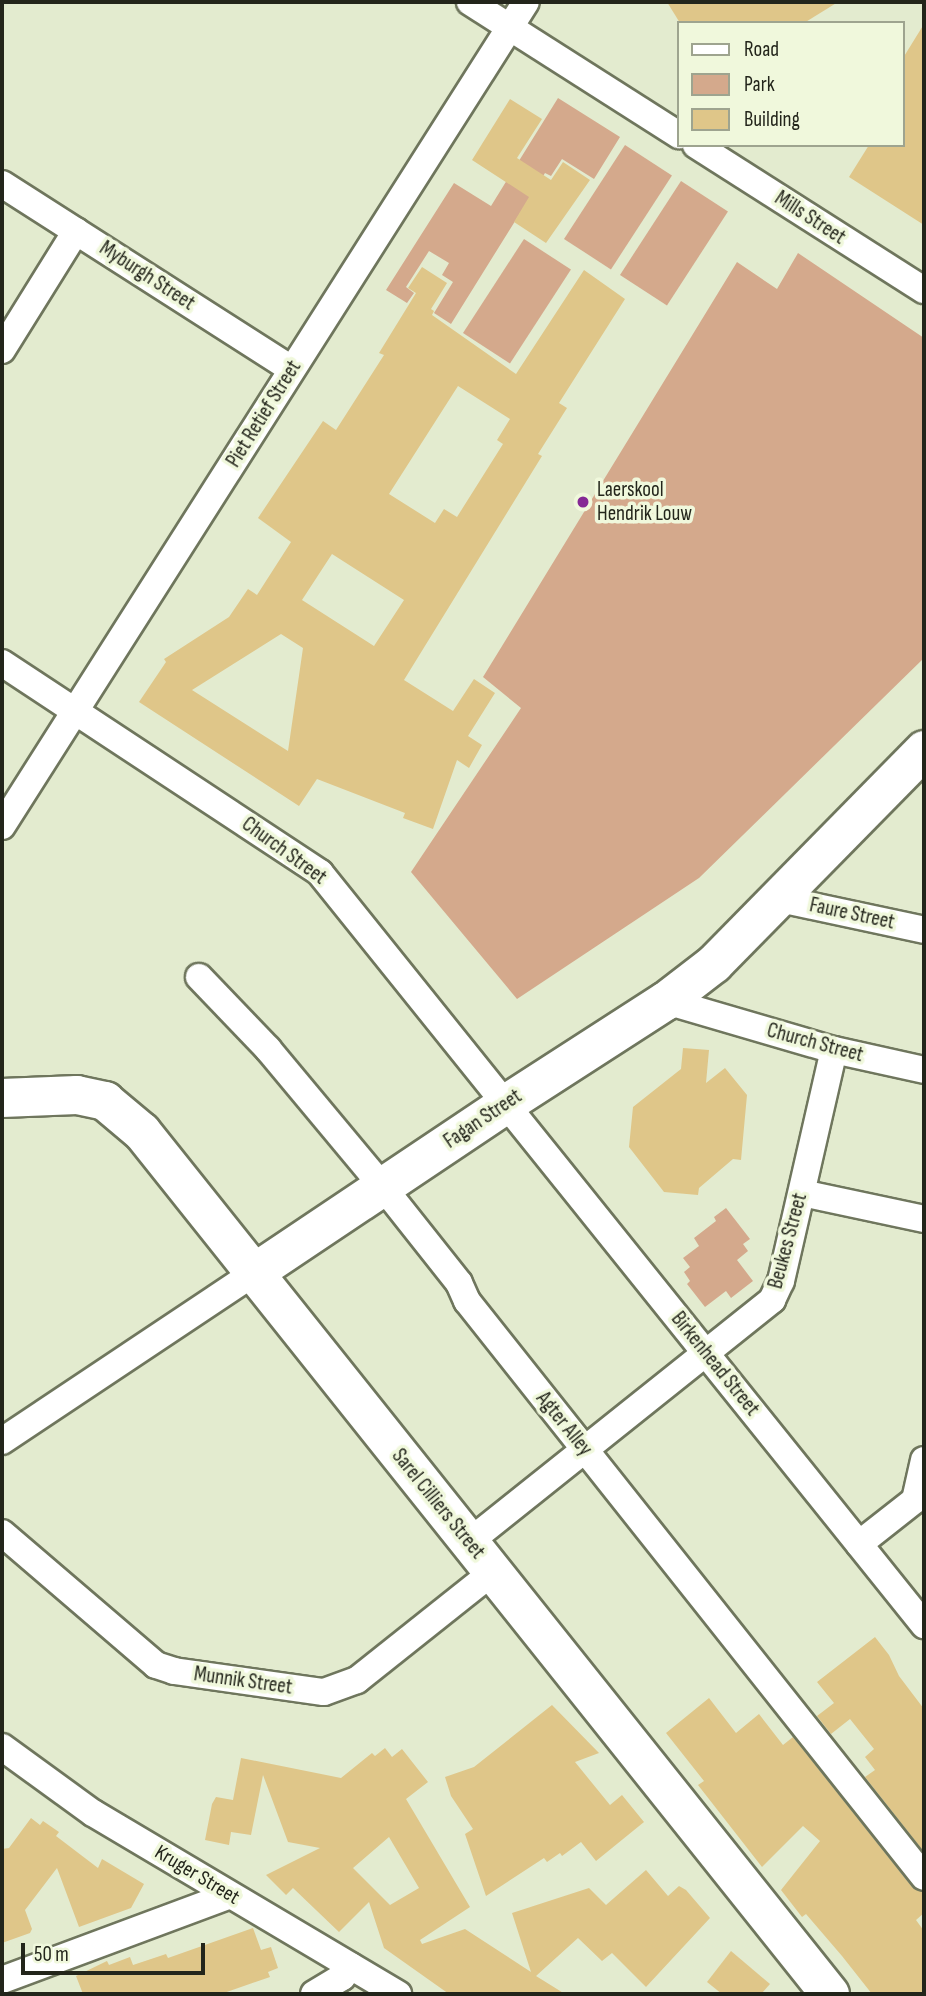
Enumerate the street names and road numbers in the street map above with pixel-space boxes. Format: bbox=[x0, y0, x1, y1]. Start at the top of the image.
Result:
street label: Mills Street bbox=[770, 186, 850, 250]
street label: Myburgh Street bbox=[95, 236, 199, 316]
street label: Piet Retief Street bbox=[221, 356, 307, 472]
street label: Church Street bbox=[237, 812, 331, 890]
street label: Faure Street bbox=[807, 893, 897, 935]
street label: Church Street bbox=[764, 1018, 866, 1068]
street label: Fagan Street bbox=[439, 1084, 527, 1154]
street label: Beukes Street bbox=[763, 1190, 813, 1292]
street label: Birkenhead Street bbox=[665, 1307, 765, 1421]
street label: Agter Alley bbox=[531, 1387, 597, 1461]
street label: Sarel Cilliers Street bbox=[386, 1444, 490, 1564]
street label: Munnik Street bbox=[192, 1662, 294, 1700]
street label: Kruger Street bbox=[150, 1840, 244, 1910]

